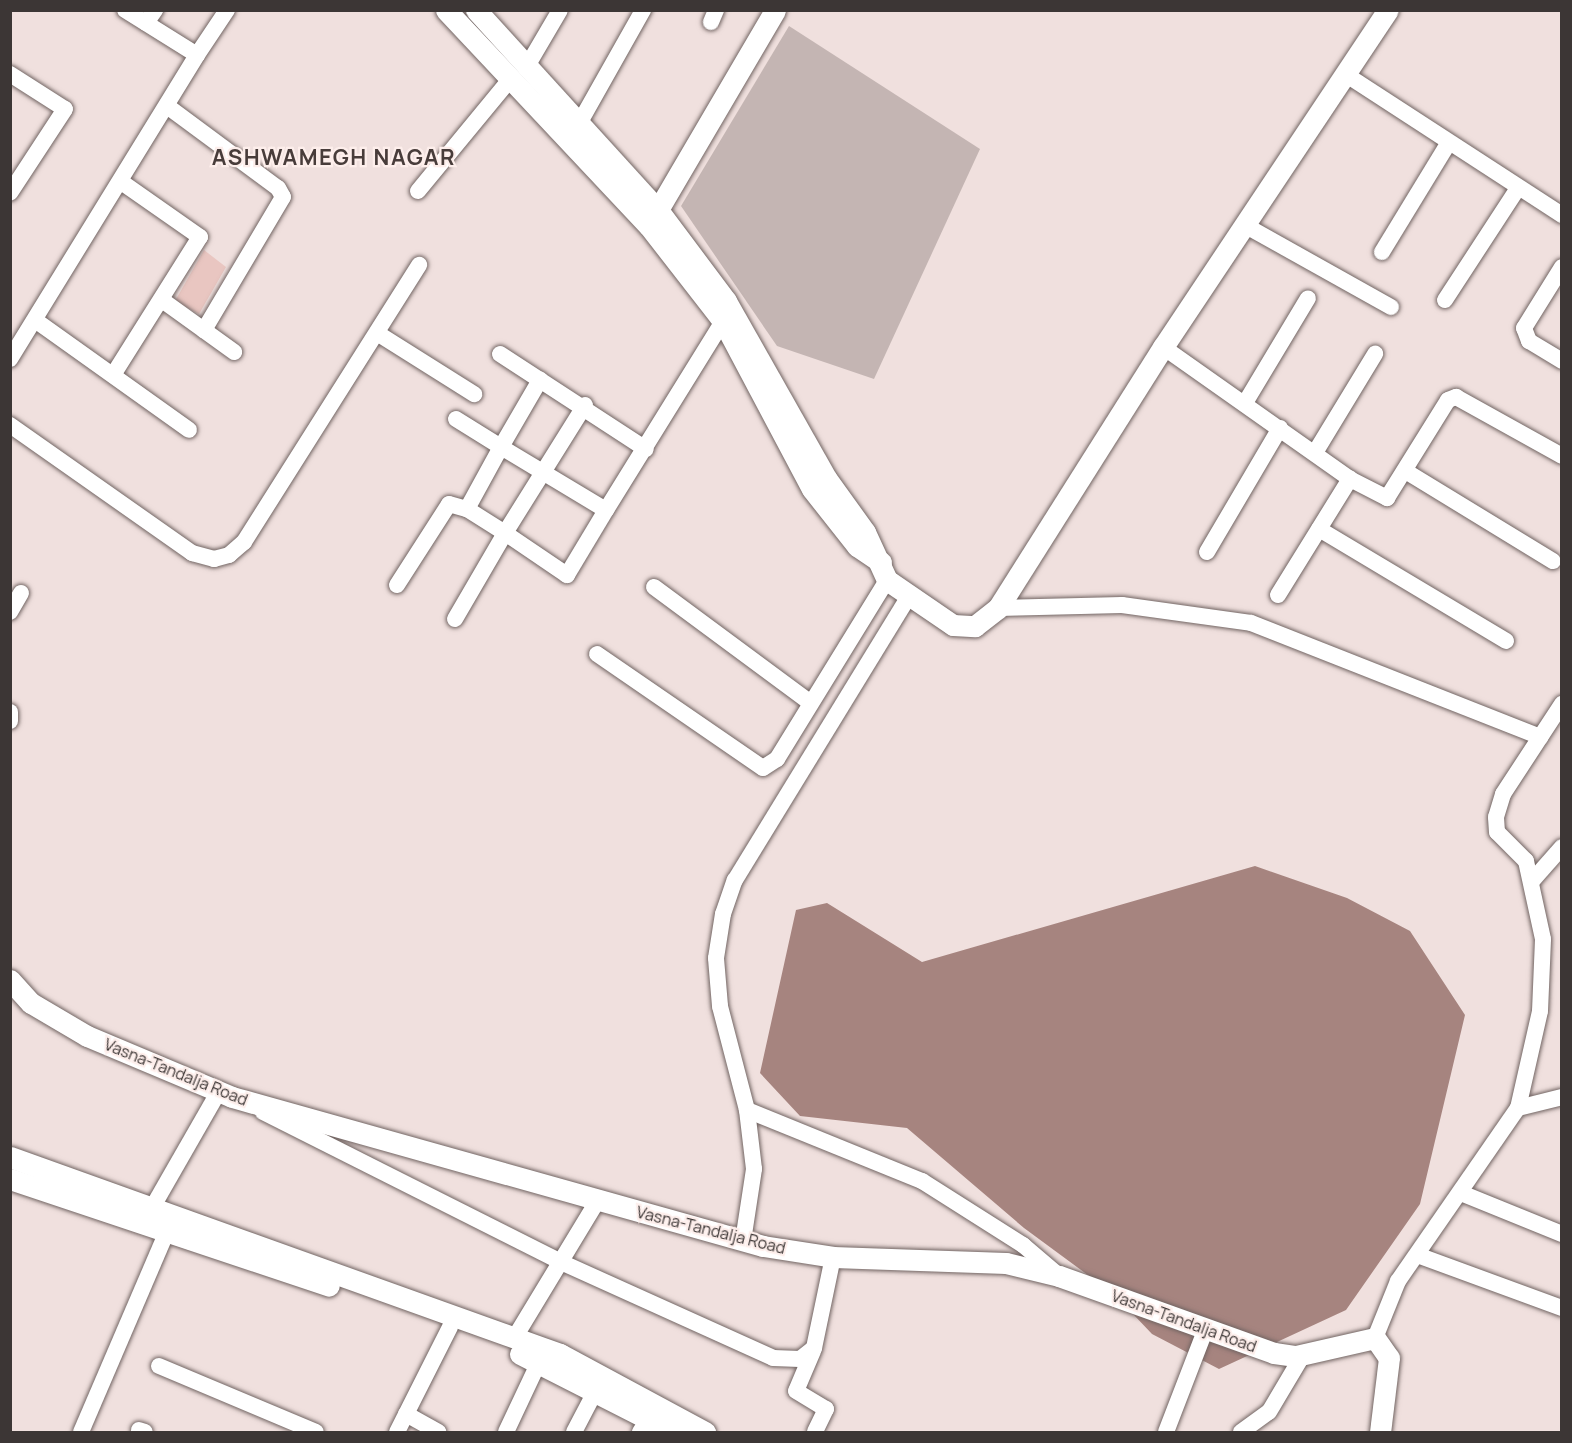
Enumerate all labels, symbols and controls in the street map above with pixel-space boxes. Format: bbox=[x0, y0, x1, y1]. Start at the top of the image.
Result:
district label: ASHWAMEGH NAGAR bbox=[212, 145, 456, 171]
street label: Vasna-Tandalja Road bbox=[102, 1034, 250, 1110]
street label: Vasna-Tandalja Road bbox=[634, 1202, 788, 1258]
street label: Vasna-Tandalja Road bbox=[1109, 1286, 1259, 1356]

